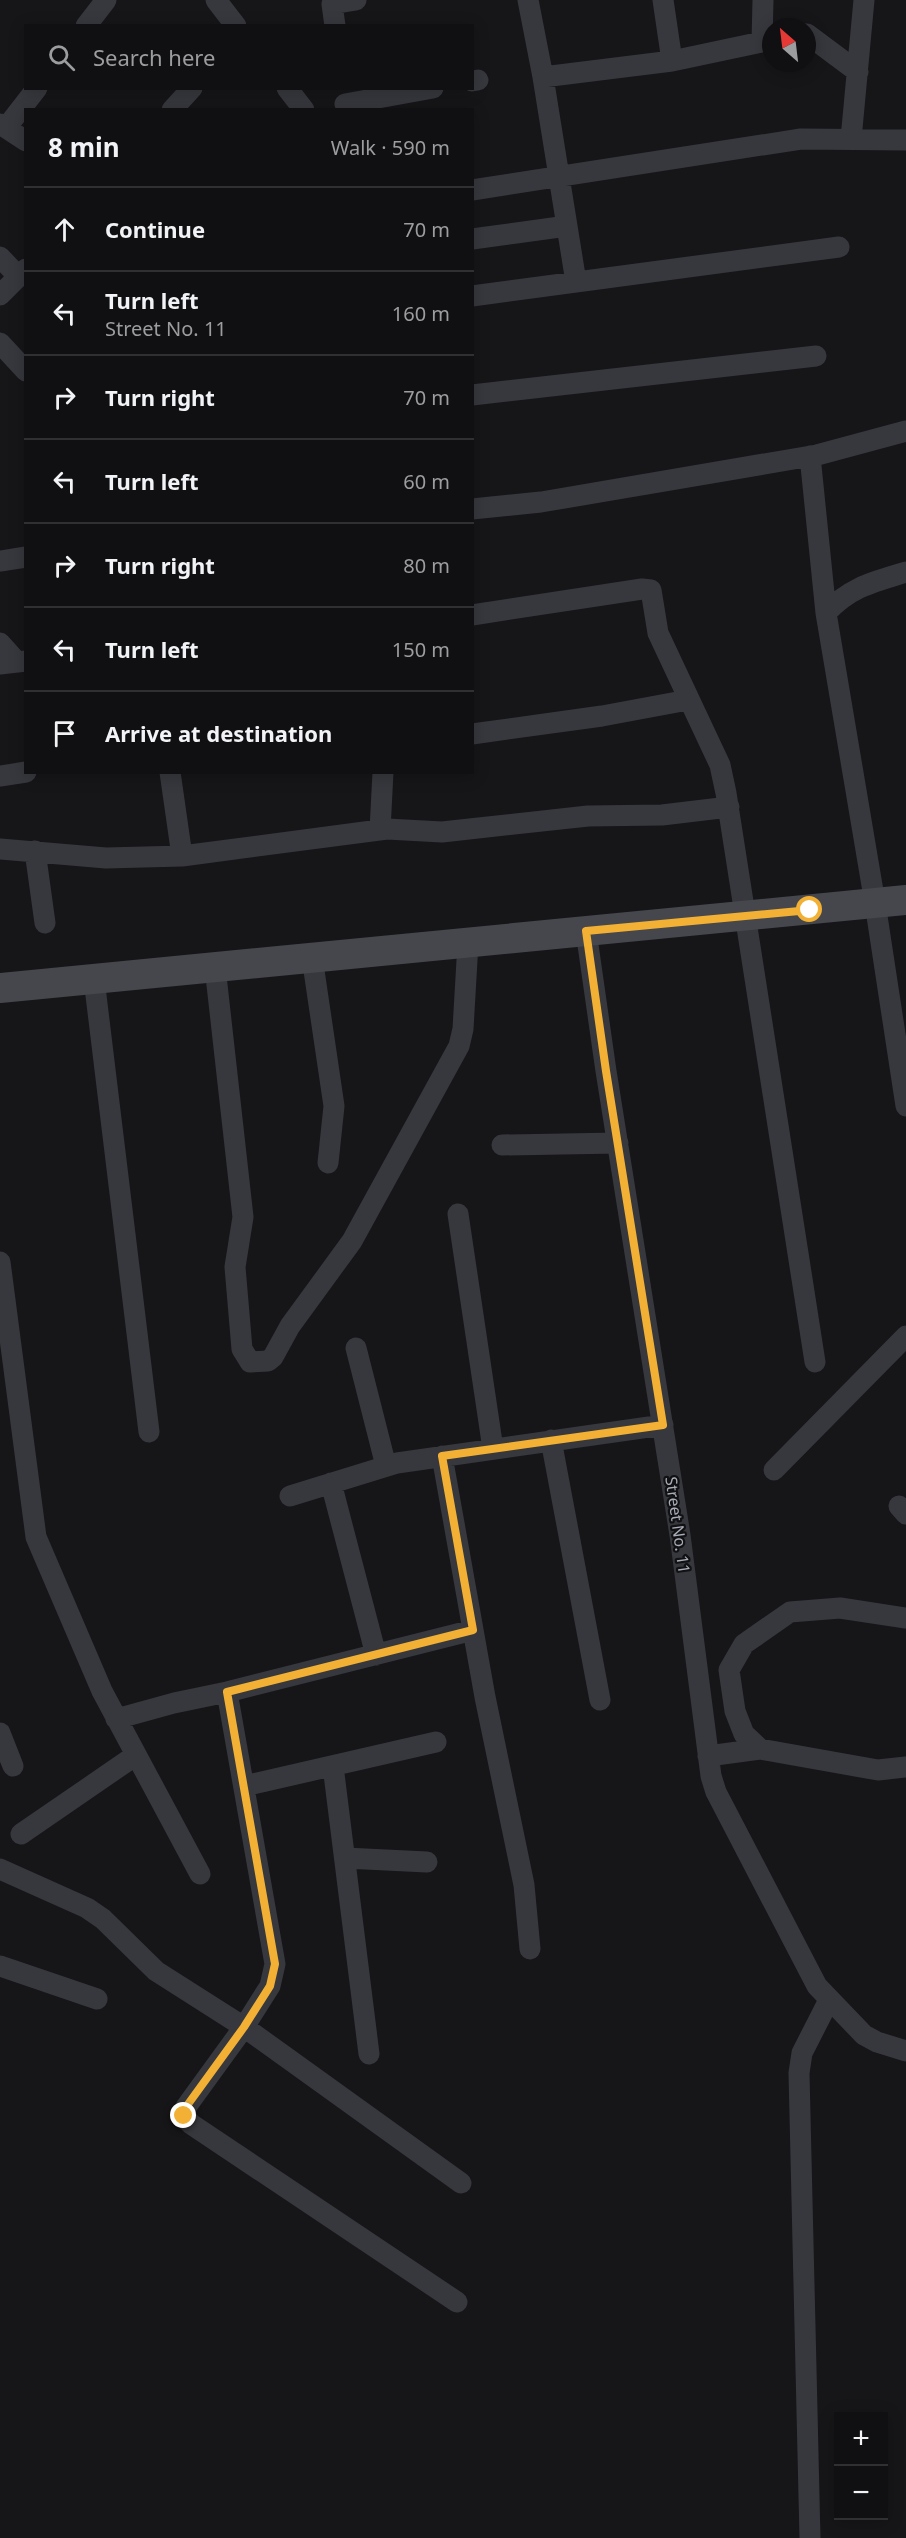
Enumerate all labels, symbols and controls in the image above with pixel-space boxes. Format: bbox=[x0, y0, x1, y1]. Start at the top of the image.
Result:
north arrow bbox=[762, 18, 816, 72]
search box bbox=[24, 24, 474, 90]
icon: search bbox=[45, 41, 78, 74]
text: Search here bbox=[93, 42, 215, 72]
text: 8 min bbox=[48, 129, 120, 165]
text: Walk · 590 m bbox=[331, 134, 450, 161]
icon: ahead bbox=[48, 213, 81, 246]
text: Continue bbox=[105, 214, 205, 244]
text: 70 m bbox=[403, 216, 450, 243]
text: Turn left bbox=[105, 285, 199, 315]
icon: left bbox=[48, 297, 81, 330]
text: 160 m bbox=[392, 300, 450, 327]
text: Street No. 11 bbox=[105, 315, 227, 342]
icon: right bbox=[48, 381, 81, 414]
text: Turn right bbox=[105, 382, 215, 412]
text: 70 m bbox=[403, 384, 450, 411]
icon: left bbox=[48, 465, 81, 498]
text: Turn left bbox=[105, 466, 199, 496]
text: 60 m bbox=[403, 468, 450, 495]
icon: right bbox=[48, 549, 81, 582]
text: Turn right bbox=[105, 550, 215, 580]
text: 80 m bbox=[403, 552, 450, 579]
icon: left bbox=[48, 633, 81, 666]
text: Turn left bbox=[105, 634, 199, 664]
text: 150 m bbox=[392, 636, 450, 663]
icon: arrive bbox=[48, 717, 81, 750]
text: Arrive at destination bbox=[105, 718, 332, 748]
route start bbox=[796, 896, 822, 922]
street label: Street No. 11 bbox=[660, 1475, 696, 1575]
route end bbox=[170, 2102, 196, 2128]
map controls bbox=[834, 2412, 888, 2520]
button: + bbox=[834, 2412, 888, 2466]
button: − bbox=[834, 2466, 888, 2520]

